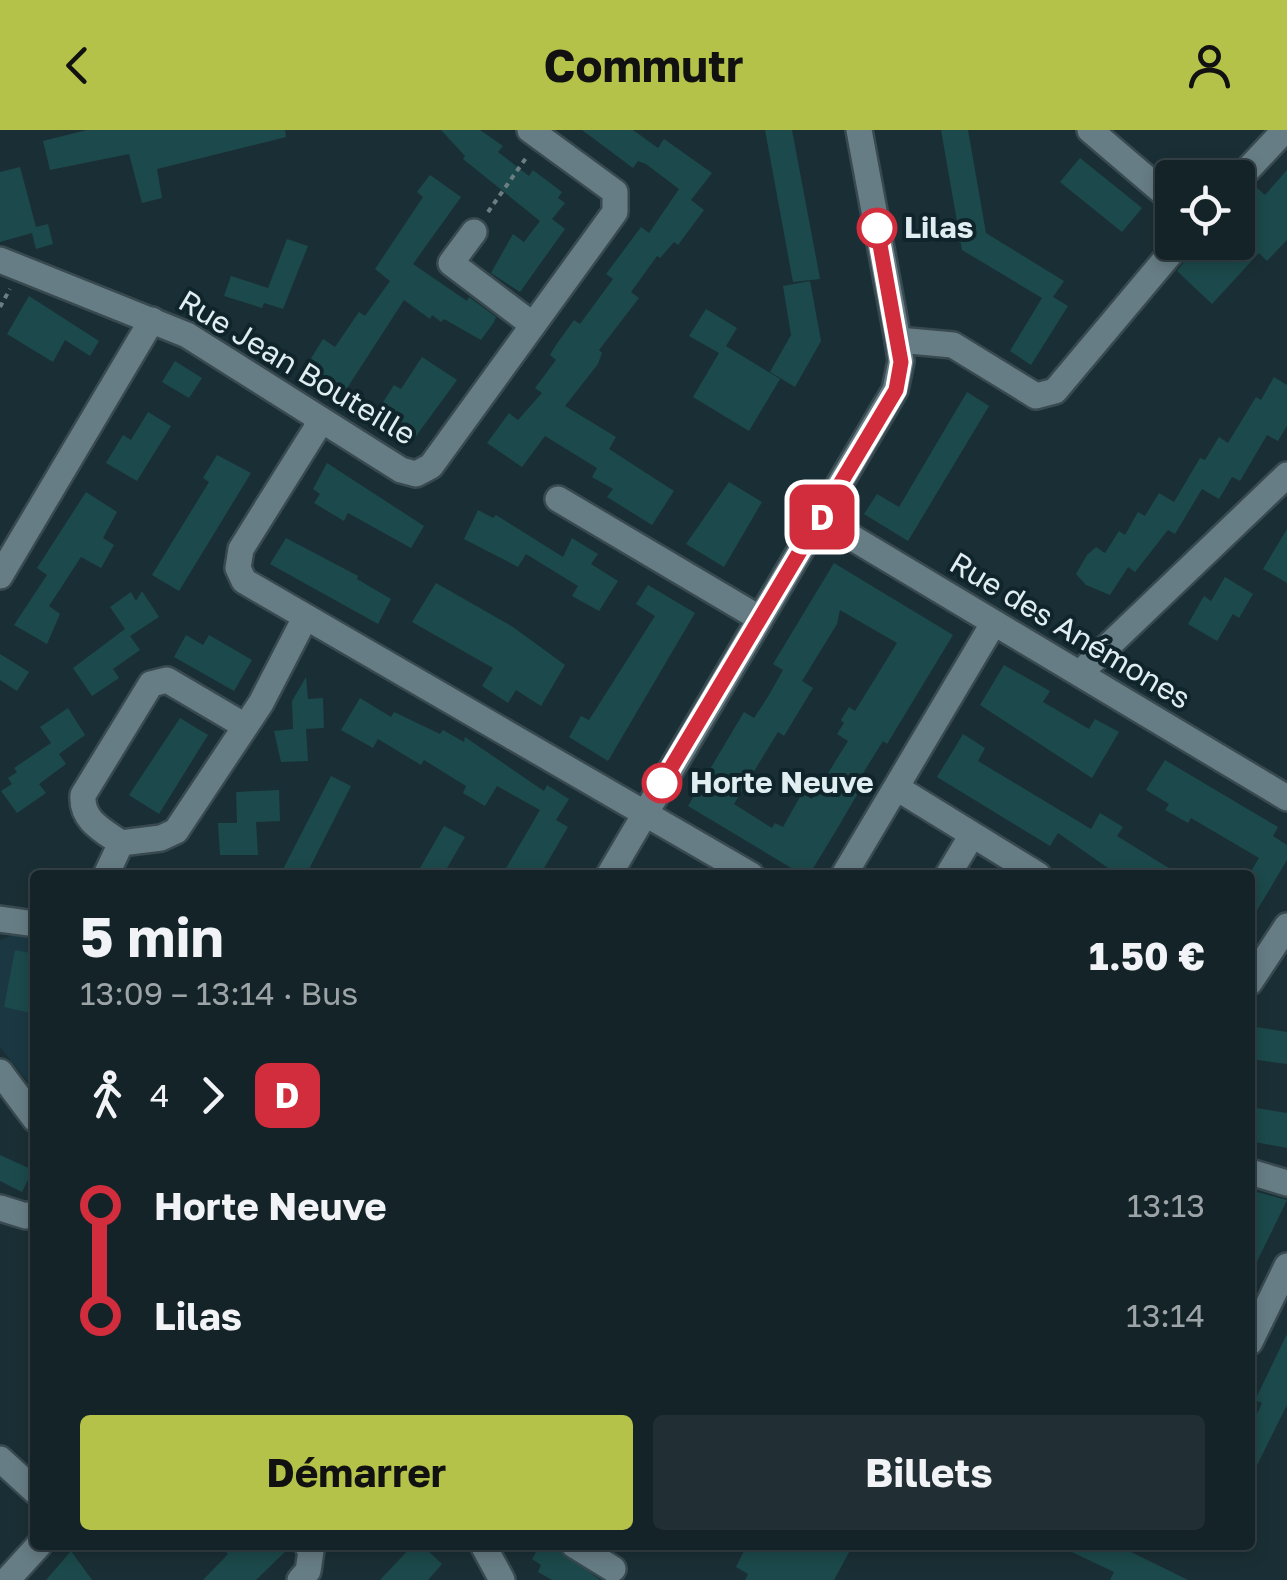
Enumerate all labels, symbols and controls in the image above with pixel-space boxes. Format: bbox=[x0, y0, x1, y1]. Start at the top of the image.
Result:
icon: back bbox=[50, 38, 105, 93]
text: Commutr bbox=[543, 38, 744, 92]
icon: person bbox=[1182, 38, 1237, 93]
map controls bbox=[1155, 160, 1255, 260]
button: locate bbox=[1155, 160, 1255, 260]
marker: Lilas bbox=[858, 209, 896, 247]
place label: Lilas bbox=[904, 209, 974, 245]
street label: Rue Jean Bouteille bbox=[173, 282, 422, 452]
line badge: D bbox=[790, 484, 854, 550]
text: D bbox=[809, 496, 835, 538]
street label: Rue des Anémones bbox=[944, 544, 1197, 716]
marker: Horte Neuve bbox=[643, 764, 681, 802]
place label: Horte Neuve bbox=[690, 764, 874, 800]
text: 5 min bbox=[80, 903, 224, 969]
text: 1.50 € bbox=[1089, 933, 1205, 978]
text: 13:09 – 13:14 · Bus bbox=[80, 974, 358, 1012]
icon: walk bbox=[80, 1068, 135, 1123]
icon: forward bbox=[185, 1068, 240, 1123]
text: D bbox=[275, 1074, 300, 1116]
text: 4 bbox=[150, 1076, 170, 1114]
text: Horte Neuve bbox=[154, 1183, 387, 1228]
text: 13:13 bbox=[1127, 1186, 1205, 1224]
text: Lilas bbox=[154, 1293, 242, 1338]
text: 13:14 bbox=[1126, 1296, 1205, 1334]
button: Démarrer bbox=[80, 1415, 633, 1530]
button: Billets bbox=[653, 1415, 1205, 1530]

